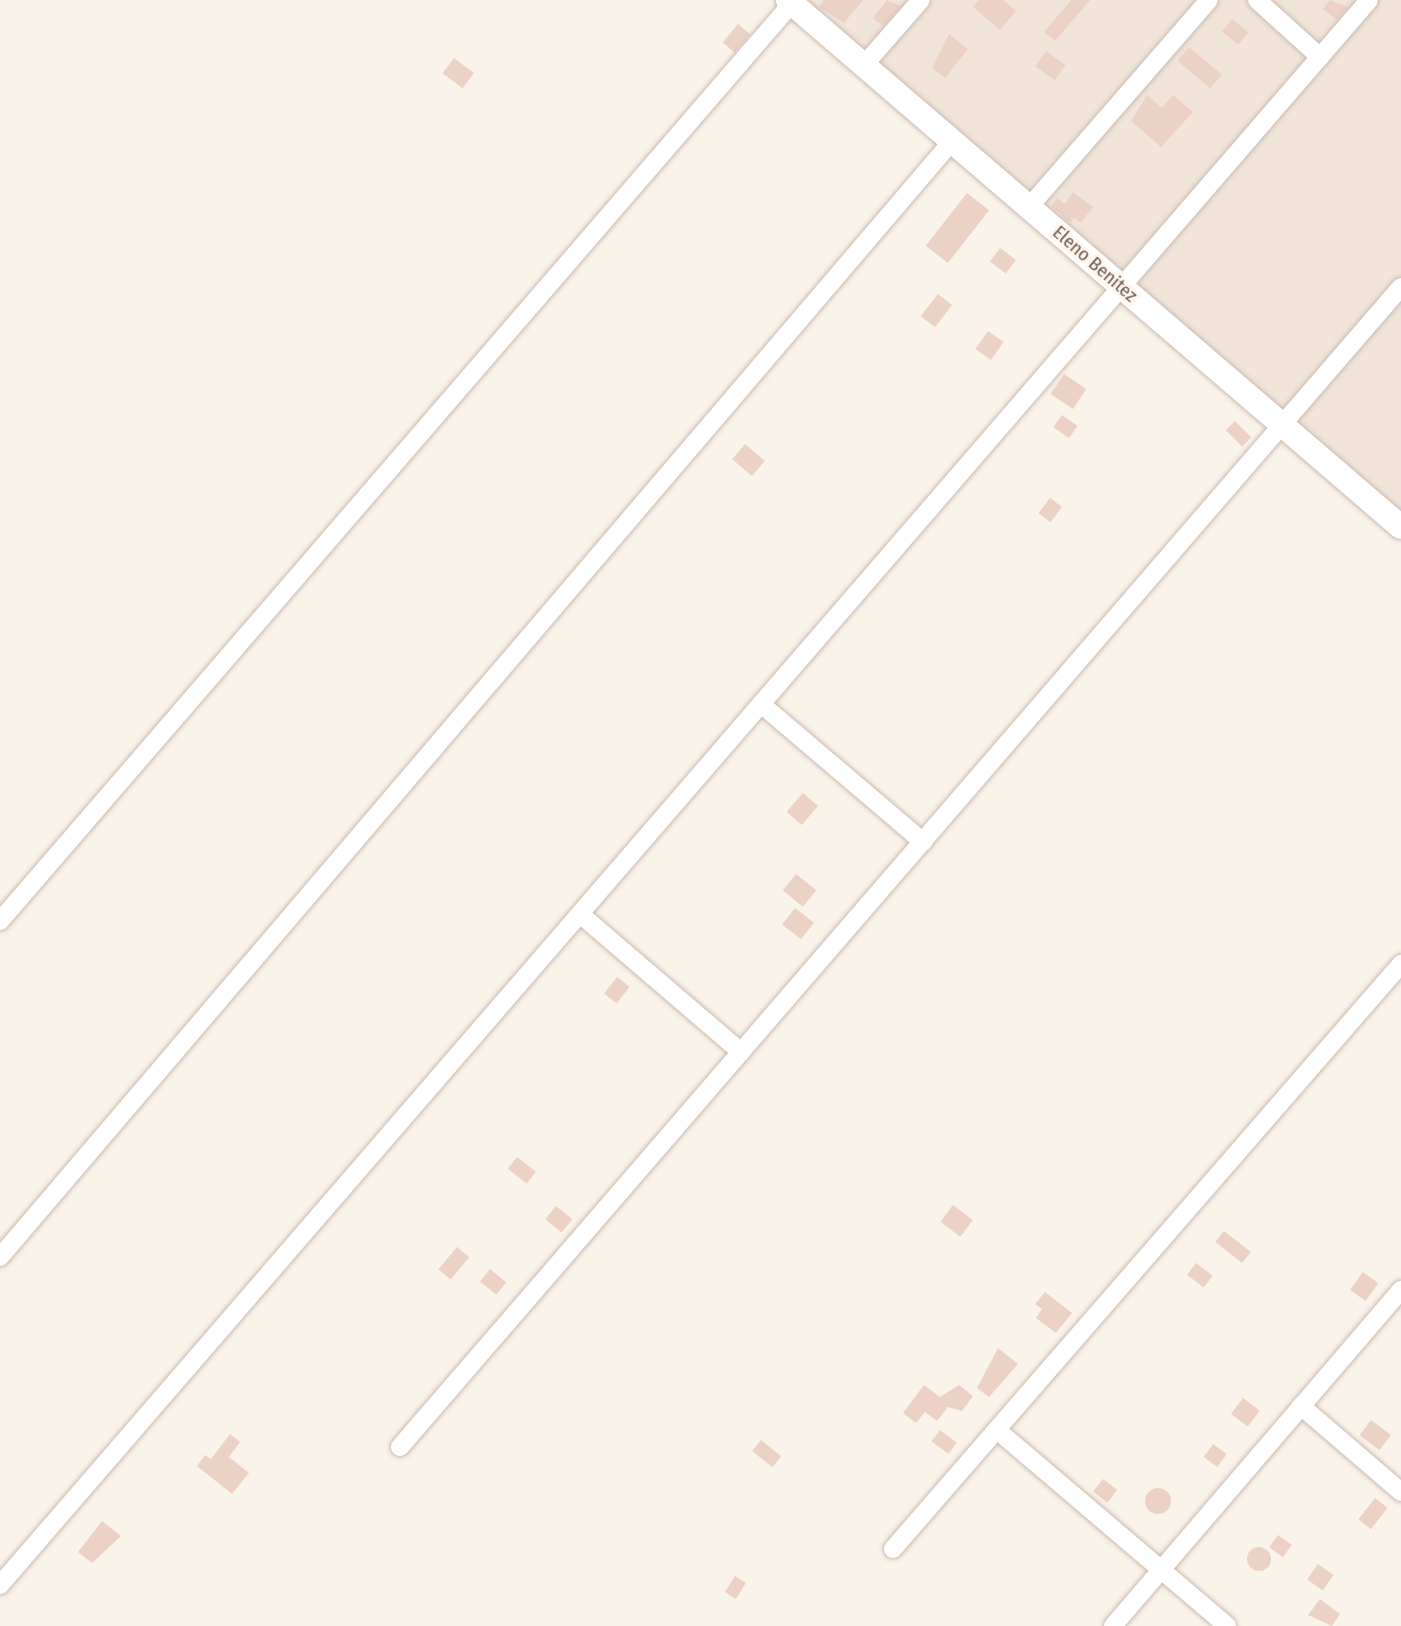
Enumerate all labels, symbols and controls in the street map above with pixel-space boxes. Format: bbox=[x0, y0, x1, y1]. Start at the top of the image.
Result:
street label: Eleno Benitez bbox=[1048, 221, 1142, 307]

